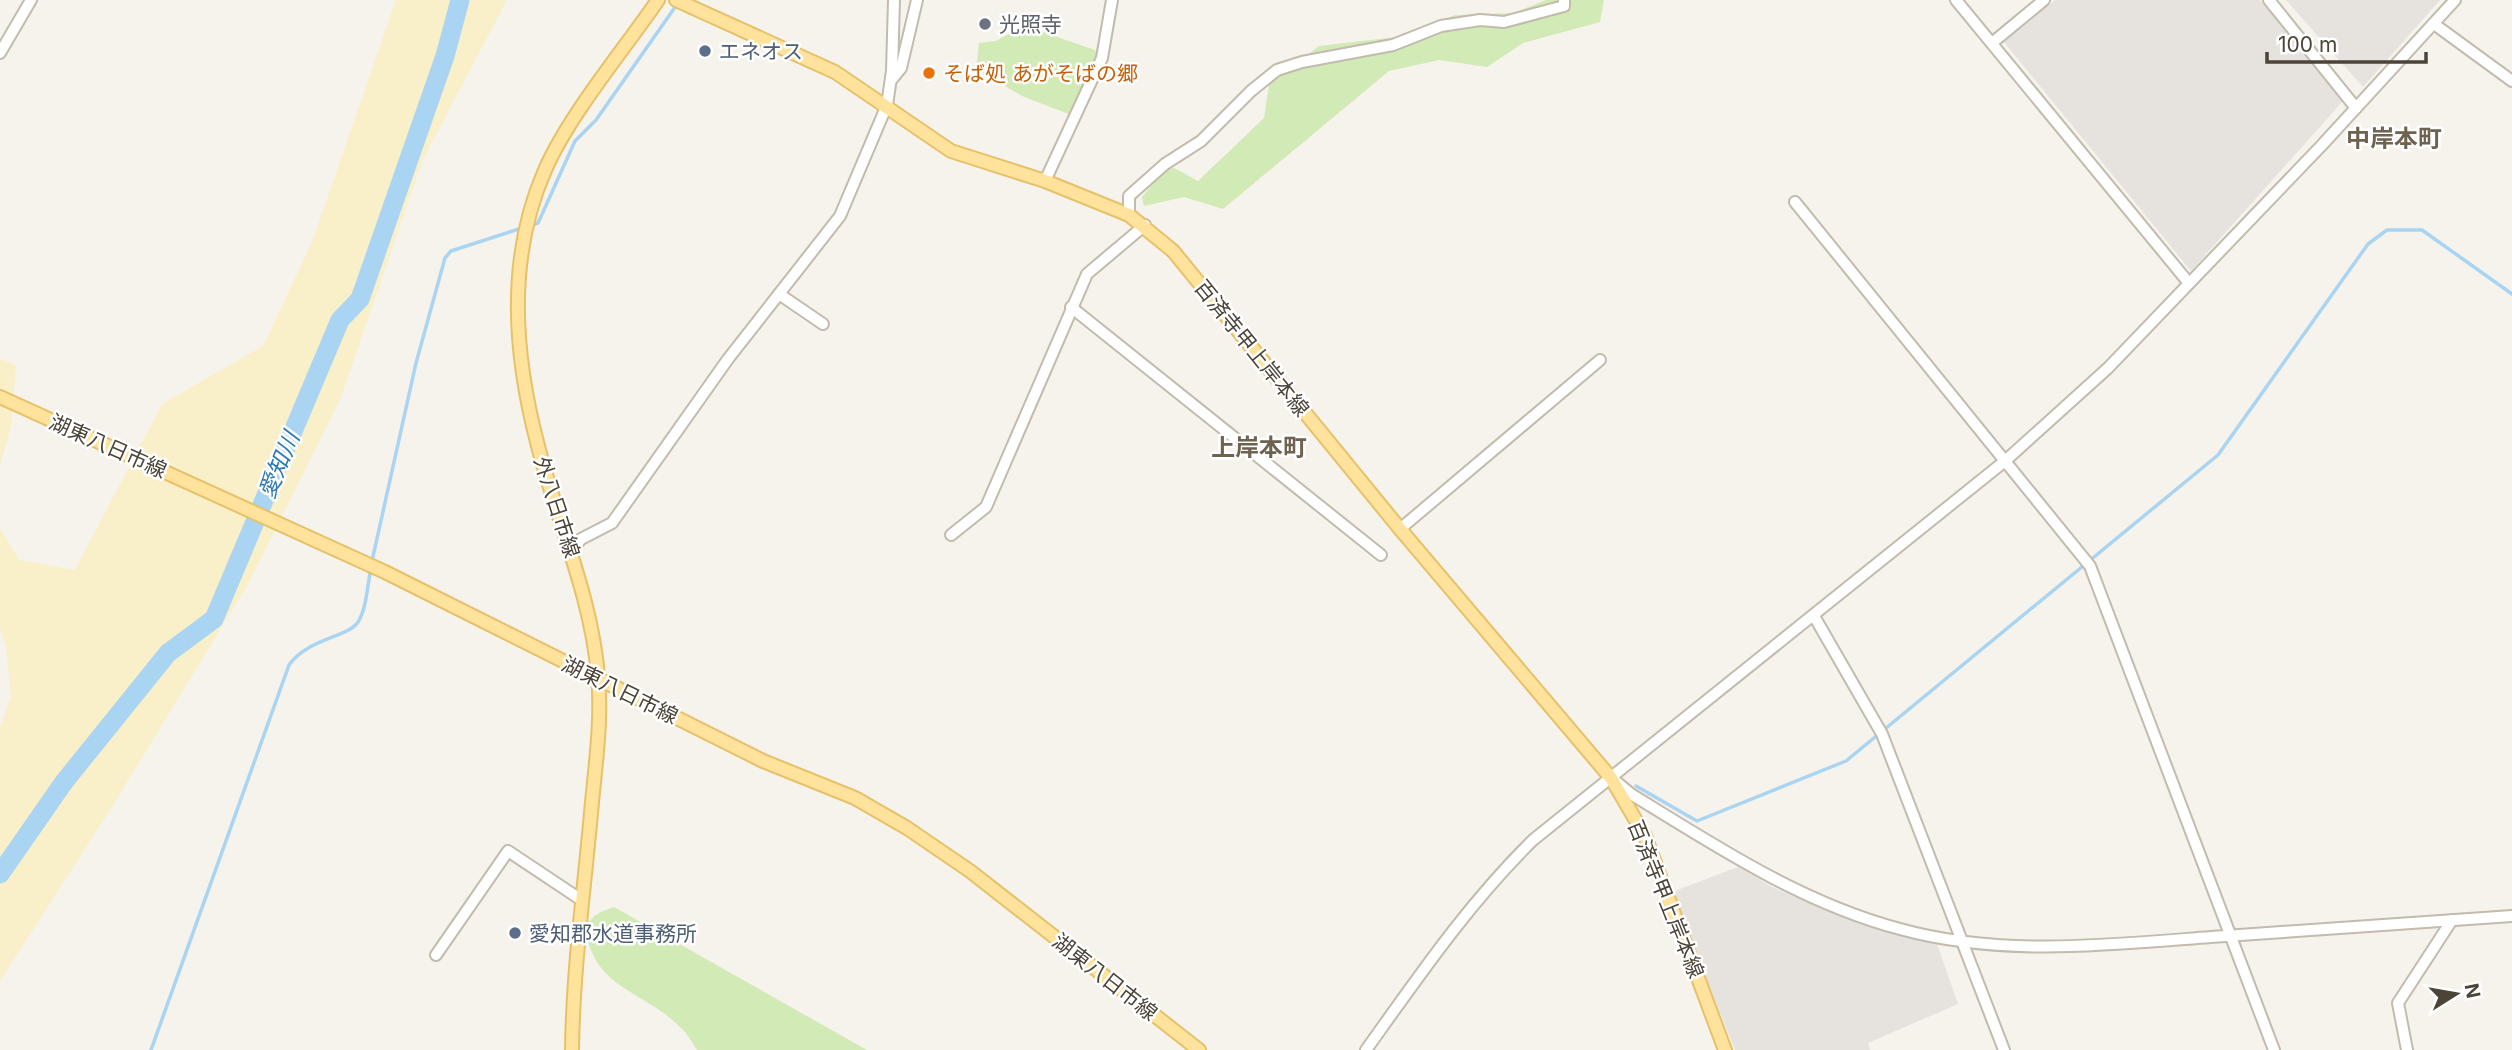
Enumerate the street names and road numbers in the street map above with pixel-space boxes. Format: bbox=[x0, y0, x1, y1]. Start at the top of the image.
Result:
street label: 百済寺甲上岸本線 bbox=[1189, 275, 1315, 421]
street label: 湖東八日市線 bbox=[45, 409, 171, 483]
street label: 外八日市線 bbox=[529, 453, 585, 561]
street label: 湖東八日市線 bbox=[558, 651, 682, 729]
street label: 百済寺甲上岸本線 bbox=[1623, 816, 1709, 982]
street label: 湖東八日市線 bbox=[1048, 928, 1162, 1026]

